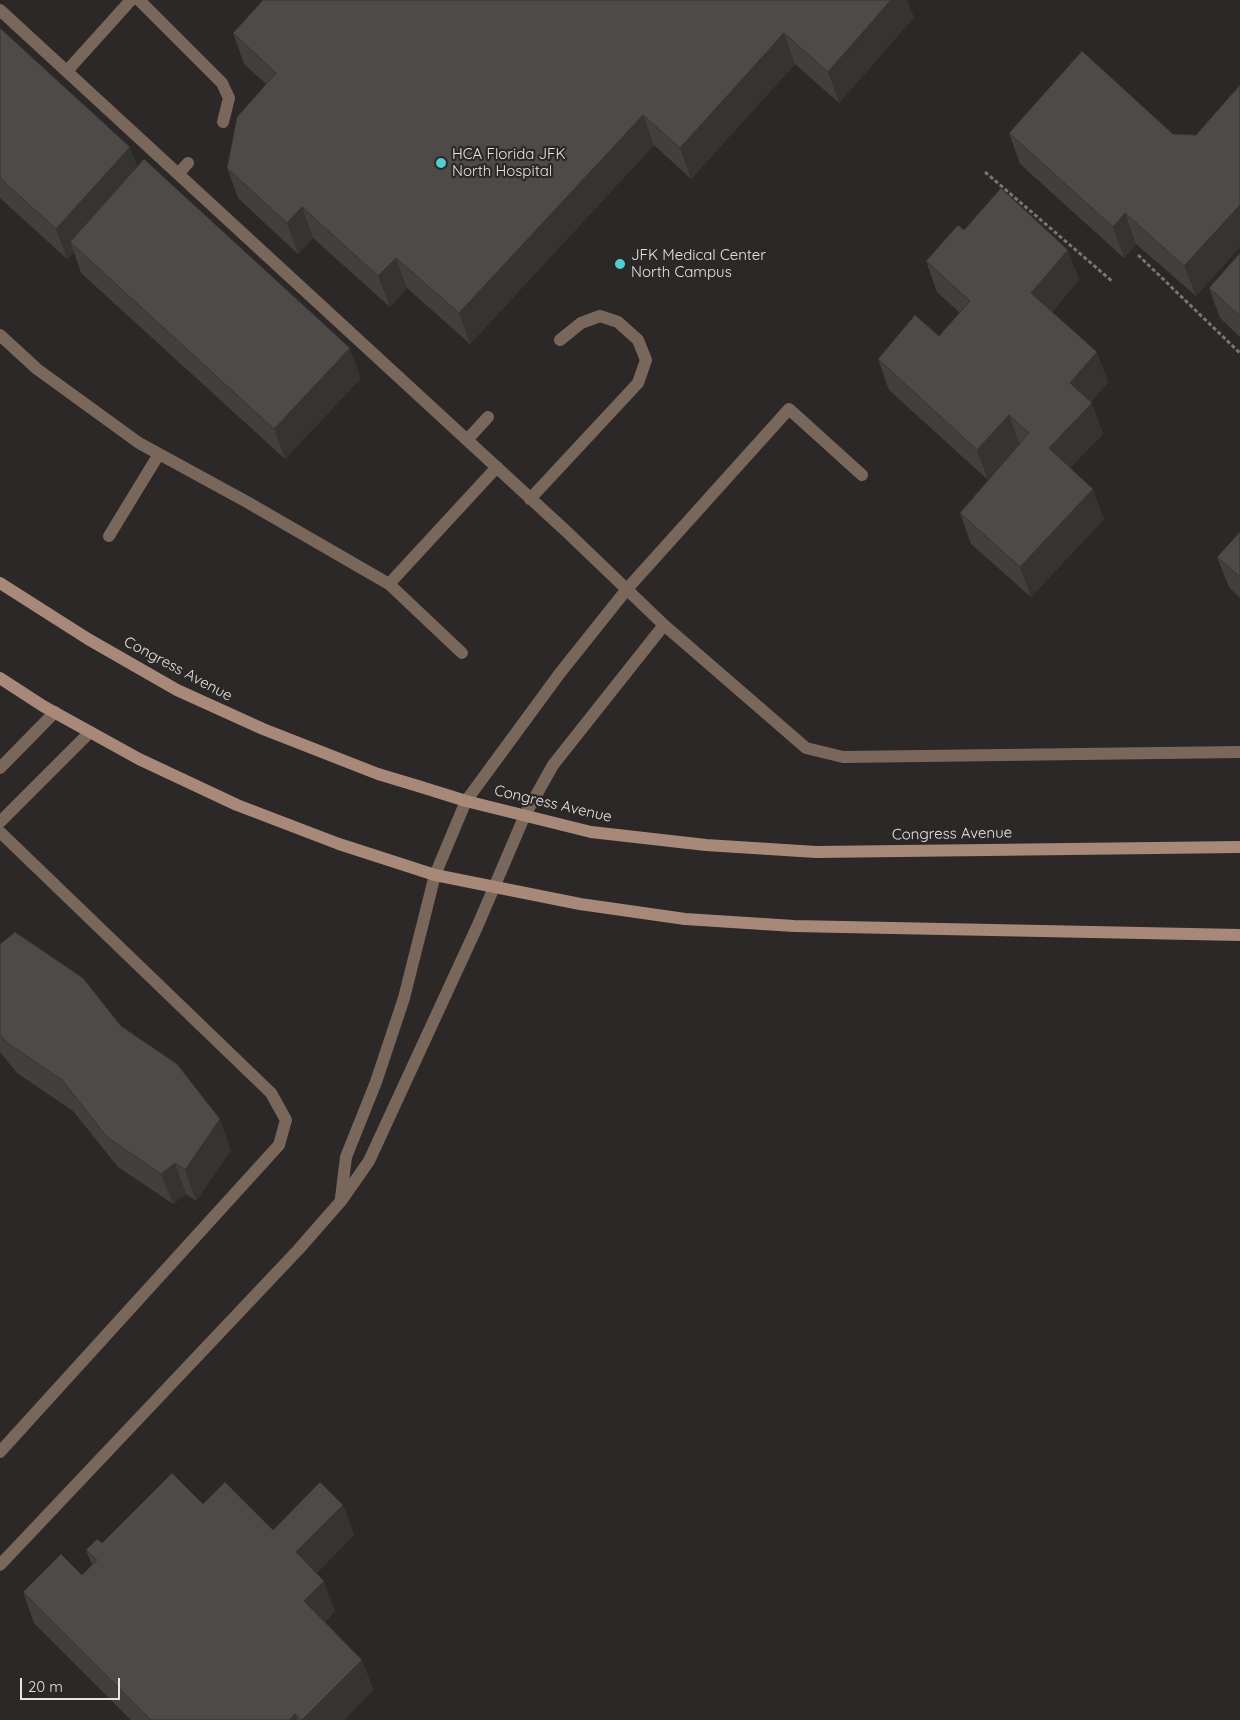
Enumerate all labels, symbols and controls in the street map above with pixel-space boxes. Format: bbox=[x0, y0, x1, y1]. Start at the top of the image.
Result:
place label: HCA Florida JFK North Hospital bbox=[452, 145, 566, 180]
marker: HCA Florida JFK North Hospital bbox=[434, 156, 448, 170]
place label: JFK Medical Center North Campus bbox=[631, 246, 766, 281]
marker: JFK Medical Center North Campus bbox=[613, 257, 627, 271]
street label: Congress Avenue bbox=[121, 633, 235, 705]
street label: Congress Avenue bbox=[492, 782, 614, 826]
street label: Congress Avenue bbox=[892, 824, 1012, 844]
scale bar bbox=[22, 1668, 122, 1700]
text: 20 m bbox=[28, 1677, 63, 1696]

